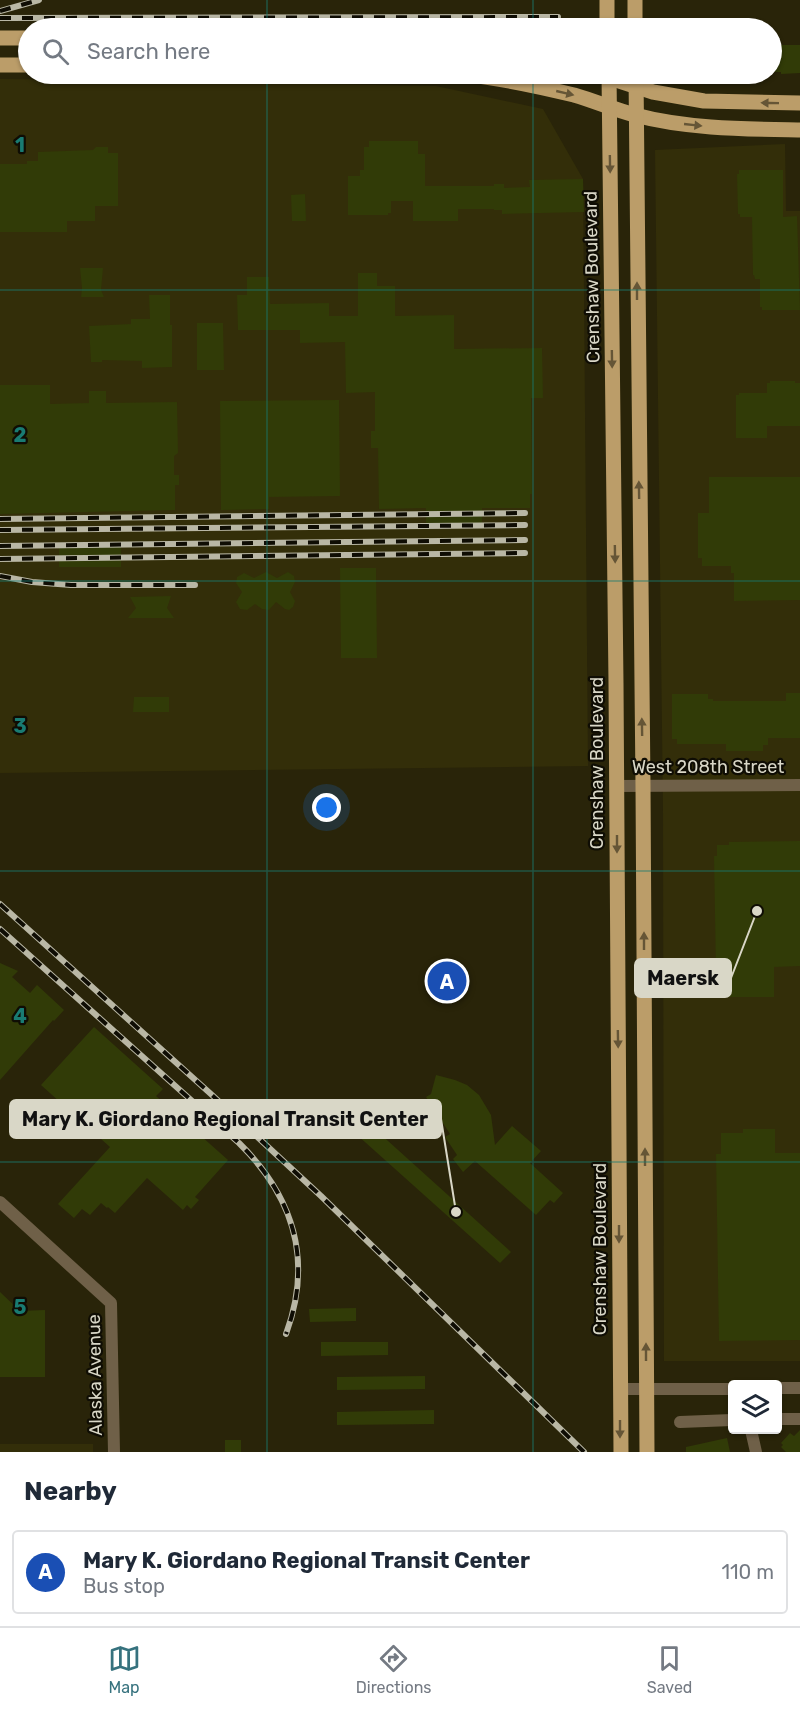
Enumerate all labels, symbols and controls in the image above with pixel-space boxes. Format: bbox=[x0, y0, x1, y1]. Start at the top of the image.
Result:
search box bbox=[18, 18, 782, 84]
icon: search bbox=[39, 35, 72, 68]
text: Search here bbox=[87, 38, 210, 65]
one-way arrow bbox=[556, 89, 574, 99]
one-way arrow bbox=[760, 98, 779, 107]
one-way arrow bbox=[684, 120, 703, 130]
text: 1 bbox=[15, 133, 25, 157]
one-way arrow bbox=[605, 155, 615, 174]
street label: Crenshaw Boulevard bbox=[579, 191, 605, 363]
one-way arrow bbox=[632, 282, 642, 301]
one-way arrow bbox=[607, 350, 617, 369]
text: 2 bbox=[14, 423, 27, 447]
one-way arrow bbox=[635, 481, 644, 500]
one-way arrow bbox=[610, 545, 619, 564]
street label: Crenshaw Boulevard bbox=[586, 677, 608, 849]
text: 3 bbox=[13, 714, 27, 738]
one-way arrow bbox=[637, 718, 647, 737]
street label: West 208th Street bbox=[632, 756, 784, 778]
your location bbox=[312, 793, 341, 822]
one-way arrow bbox=[612, 835, 622, 854]
one-way arrow bbox=[639, 931, 649, 950]
pin: A bbox=[428, 958, 466, 1004]
callout: Maersk bbox=[635, 959, 731, 997]
text: Maersk bbox=[647, 966, 719, 990]
text: 4 bbox=[13, 1004, 27, 1028]
one-way arrow bbox=[613, 1030, 623, 1049]
callout: Mary K. Giordano Regional Transit Center bbox=[10, 1100, 441, 1138]
text: Mary K. Giordano Regional Transit Center bbox=[22, 1107, 428, 1131]
one-way arrow bbox=[640, 1147, 650, 1166]
street label: Crenshaw Boulevard bbox=[589, 1163, 611, 1335]
one-way arrow bbox=[614, 1225, 624, 1244]
text: 5 bbox=[14, 1295, 27, 1319]
street label: Alaska Avenue bbox=[83, 1314, 107, 1436]
one-way arrow bbox=[641, 1342, 651, 1361]
map controls bbox=[728, 1380, 782, 1434]
button: layers bbox=[728, 1380, 782, 1434]
one-way arrow bbox=[616, 1420, 625, 1439]
text: Nearby bbox=[24, 1476, 117, 1507]
text: Mary K. Giordano Regional Transit Center bbox=[83, 1547, 530, 1574]
text: A bbox=[38, 1560, 53, 1584]
text: 110 m bbox=[722, 1560, 774, 1584]
text: Bus stop bbox=[83, 1574, 165, 1598]
tab: Map bbox=[108, 1642, 141, 1697]
tab: Directions bbox=[356, 1642, 432, 1697]
tab: Saved bbox=[647, 1642, 692, 1697]

